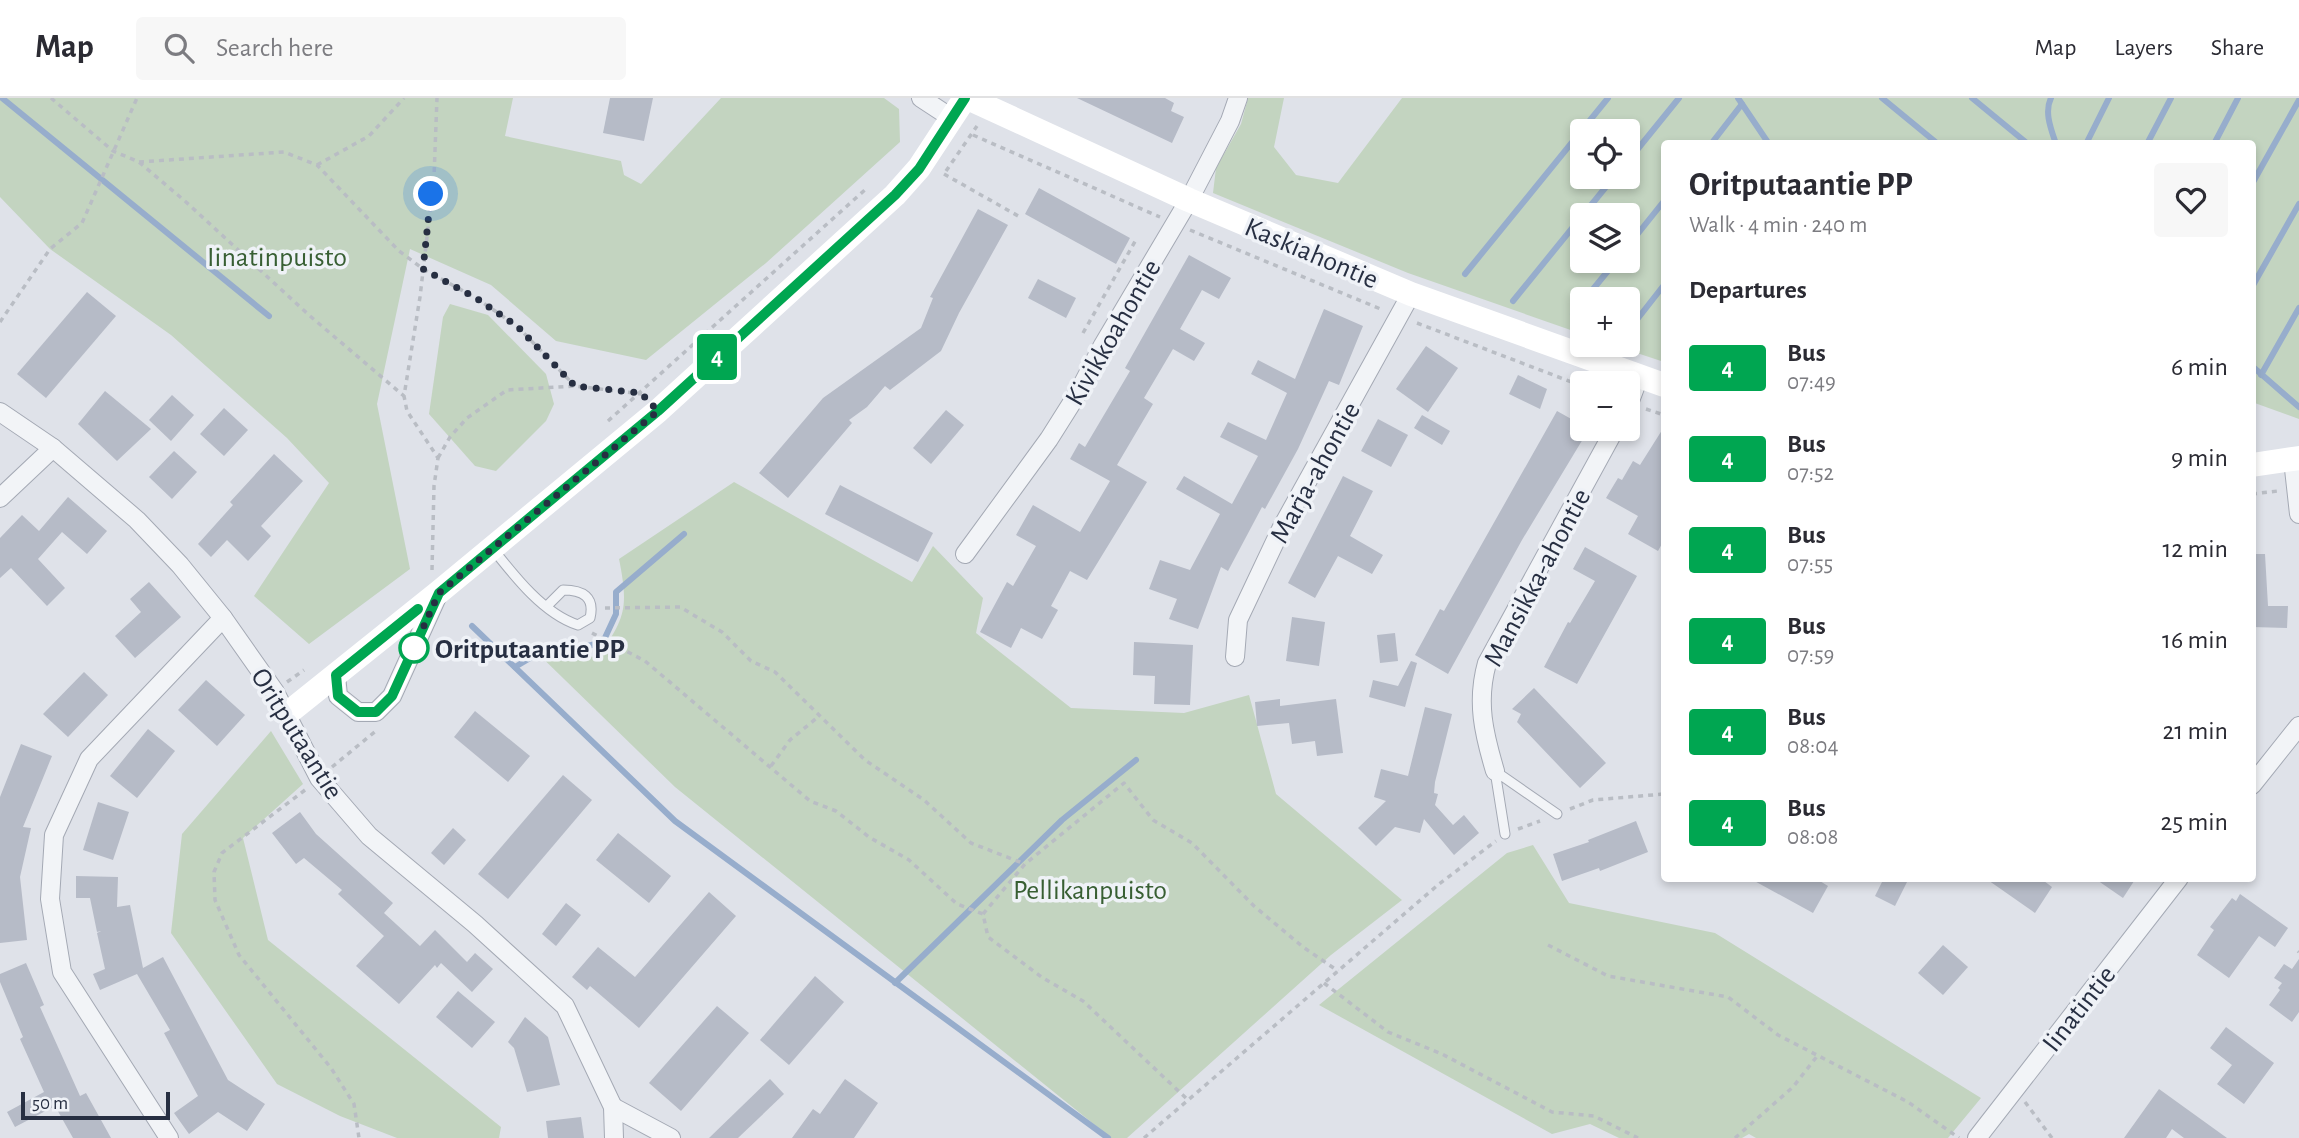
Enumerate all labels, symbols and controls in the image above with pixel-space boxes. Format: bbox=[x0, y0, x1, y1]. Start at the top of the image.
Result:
search box bbox=[136, 17, 626, 80]
icon: search bbox=[160, 29, 198, 67]
text: Map bbox=[35, 31, 94, 64]
text: Search here bbox=[216, 35, 334, 61]
text: Map bbox=[2034, 36, 2076, 60]
text: Layers bbox=[2114, 36, 2173, 60]
text: Share bbox=[2211, 36, 2264, 60]
map controls bbox=[1570, 119, 1640, 441]
button: locate bbox=[1570, 119, 1640, 189]
button: heart bbox=[2154, 163, 2228, 237]
text: Oritputaantie PP bbox=[1689, 169, 1913, 202]
your location bbox=[413, 176, 448, 211]
button: layers bbox=[1570, 203, 1640, 273]
street label: Kaskiahontie bbox=[1240, 213, 1382, 294]
text: Walk · 4 min · 240 m bbox=[1689, 214, 1867, 237]
park label: Iinatinpuisto bbox=[207, 244, 347, 272]
street label: Kivikkoahontie bbox=[1061, 255, 1167, 411]
text: Departures bbox=[1689, 277, 1807, 303]
button: + bbox=[1570, 287, 1640, 357]
line badge: 4 bbox=[694, 334, 740, 380]
text: Bus bbox=[1787, 340, 1826, 366]
text: 4 bbox=[711, 345, 723, 369]
text: 6 min bbox=[2171, 354, 2228, 380]
text: 4 bbox=[1721, 356, 1734, 380]
button: − bbox=[1570, 371, 1640, 441]
text: 07:49 bbox=[1787, 371, 1836, 394]
street label: Marja-ahontie bbox=[1266, 398, 1366, 548]
text: Bus bbox=[1787, 431, 1826, 457]
text: 9 min bbox=[2171, 445, 2228, 471]
text: 4 bbox=[1721, 447, 1734, 471]
text: 07:52 bbox=[1787, 462, 1834, 485]
street label: Mansikka-ahontie bbox=[1479, 485, 1596, 671]
text: Bus bbox=[1787, 522, 1826, 548]
text: 12 min bbox=[2162, 536, 2228, 562]
text: 4 bbox=[1721, 538, 1734, 562]
text: 07:55 bbox=[1787, 553, 1833, 576]
text: Bus bbox=[1787, 613, 1826, 639]
text: 16 min bbox=[2162, 627, 2228, 653]
text: 4 bbox=[1721, 629, 1734, 653]
marker: Oritputaantie PP bbox=[399, 633, 429, 663]
place label: Oritputaantie PP bbox=[435, 636, 625, 664]
text: 07:59 bbox=[1787, 644, 1834, 667]
street label: Oritputaantie bbox=[245, 664, 348, 805]
text: Bus bbox=[1787, 704, 1826, 730]
text: 21 min bbox=[2162, 718, 2228, 744]
text: 4 bbox=[1721, 720, 1734, 744]
text: 08:04 bbox=[1787, 735, 1839, 758]
text: Bus bbox=[1787, 795, 1826, 821]
text: 25 min bbox=[2161, 809, 2228, 835]
text: 4 bbox=[1721, 811, 1734, 835]
text: 08:08 bbox=[1787, 826, 1838, 849]
park label: Pellikanpuisto bbox=[1013, 877, 1167, 905]
street label: Iinatintie bbox=[2038, 961, 2122, 1057]
scale bar bbox=[21, 1089, 170, 1121]
text: 50 m bbox=[32, 1094, 68, 1113]

